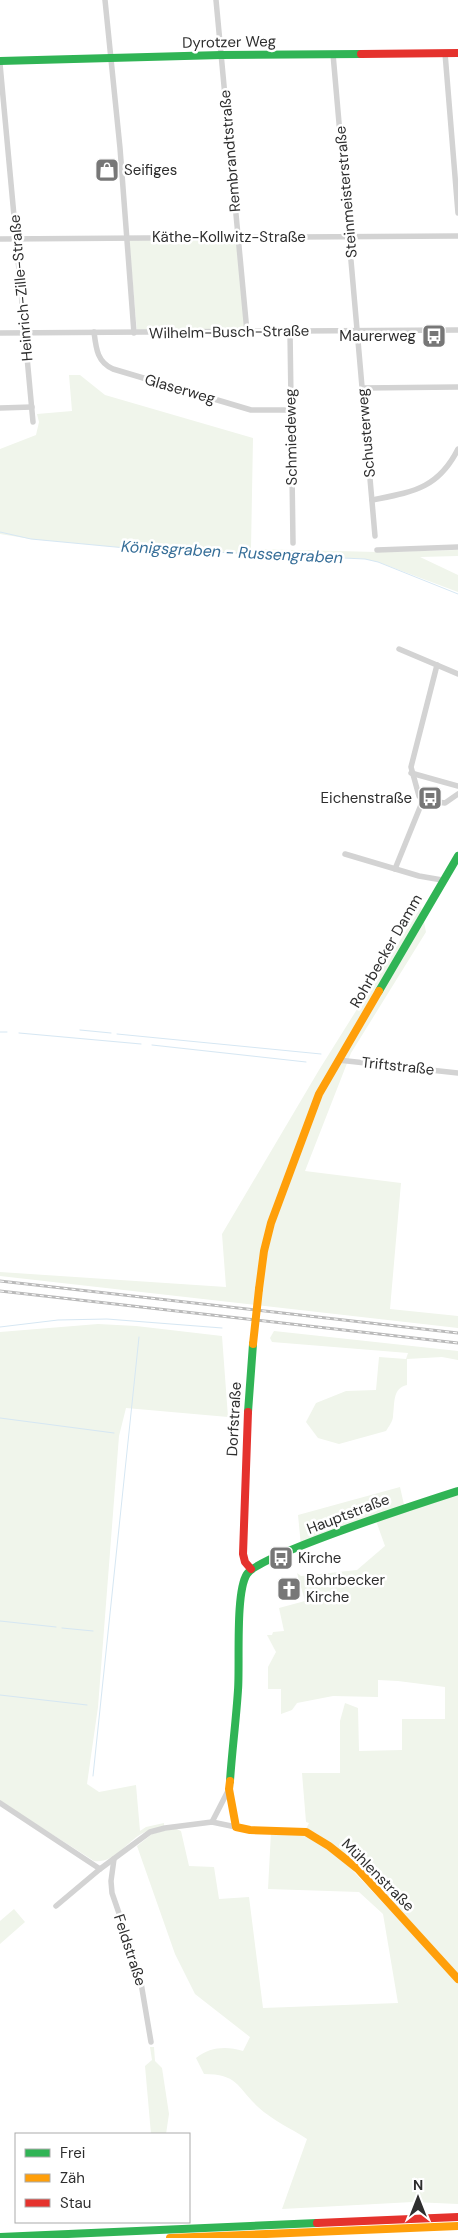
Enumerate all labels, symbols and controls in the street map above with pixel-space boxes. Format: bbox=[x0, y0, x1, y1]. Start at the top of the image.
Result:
street label: Dyrotzer Weg bbox=[182, 31, 276, 53]
street label: Rembrandtstraße bbox=[215, 89, 245, 213]
street label: Steinmeisterstraße bbox=[330, 125, 362, 259]
shop icon: Seifiges bbox=[94, 157, 120, 183]
place label: Seifiges bbox=[124, 160, 177, 180]
street label: Heinrich-Zille-Straße bbox=[5, 214, 37, 362]
street label: Käthe-Kollwitz-Straße bbox=[152, 227, 306, 247]
street label: Wilhelm-Busch-Straße bbox=[149, 321, 309, 343]
bus stop icon: Maurerweg bbox=[421, 323, 447, 349]
place label: Maurerweg bbox=[339, 326, 416, 346]
street label: Glaserweg bbox=[142, 369, 218, 409]
street label: Schmiedeweg bbox=[280, 388, 302, 486]
street label: Schusterweg bbox=[352, 388, 380, 478]
water label: Königsgraben - Russengraben bbox=[121, 536, 343, 568]
bus stop icon: Eichenstraße bbox=[417, 785, 443, 811]
place label: Eichenstraße bbox=[321, 788, 412, 808]
street label: Rohrbecker Damm bbox=[345, 890, 427, 1012]
street label: Triftstraße bbox=[361, 1052, 435, 1080]
street label: Dorfstraße bbox=[222, 1381, 246, 1457]
street label: Hauptstraße bbox=[304, 1489, 392, 1539]
bus stop icon: Kirche bbox=[268, 1545, 294, 1571]
place label: Kirche bbox=[298, 1548, 341, 1568]
place label: Rohrbecker Kirche bbox=[306, 1570, 386, 1607]
church icon: Rohrbecker Kirche bbox=[276, 1576, 302, 1602]
street label: Mühlenstraße bbox=[337, 1834, 419, 1916]
street label: Feldstraße bbox=[109, 1912, 151, 1988]
legend bbox=[15, 2133, 190, 2223]
text: Frei bbox=[60, 2143, 85, 2163]
text: Zäh bbox=[60, 2168, 85, 2188]
north arrow bbox=[393, 2173, 443, 2223]
text: N bbox=[413, 2176, 423, 2194]
text: Stau bbox=[60, 2193, 91, 2213]

